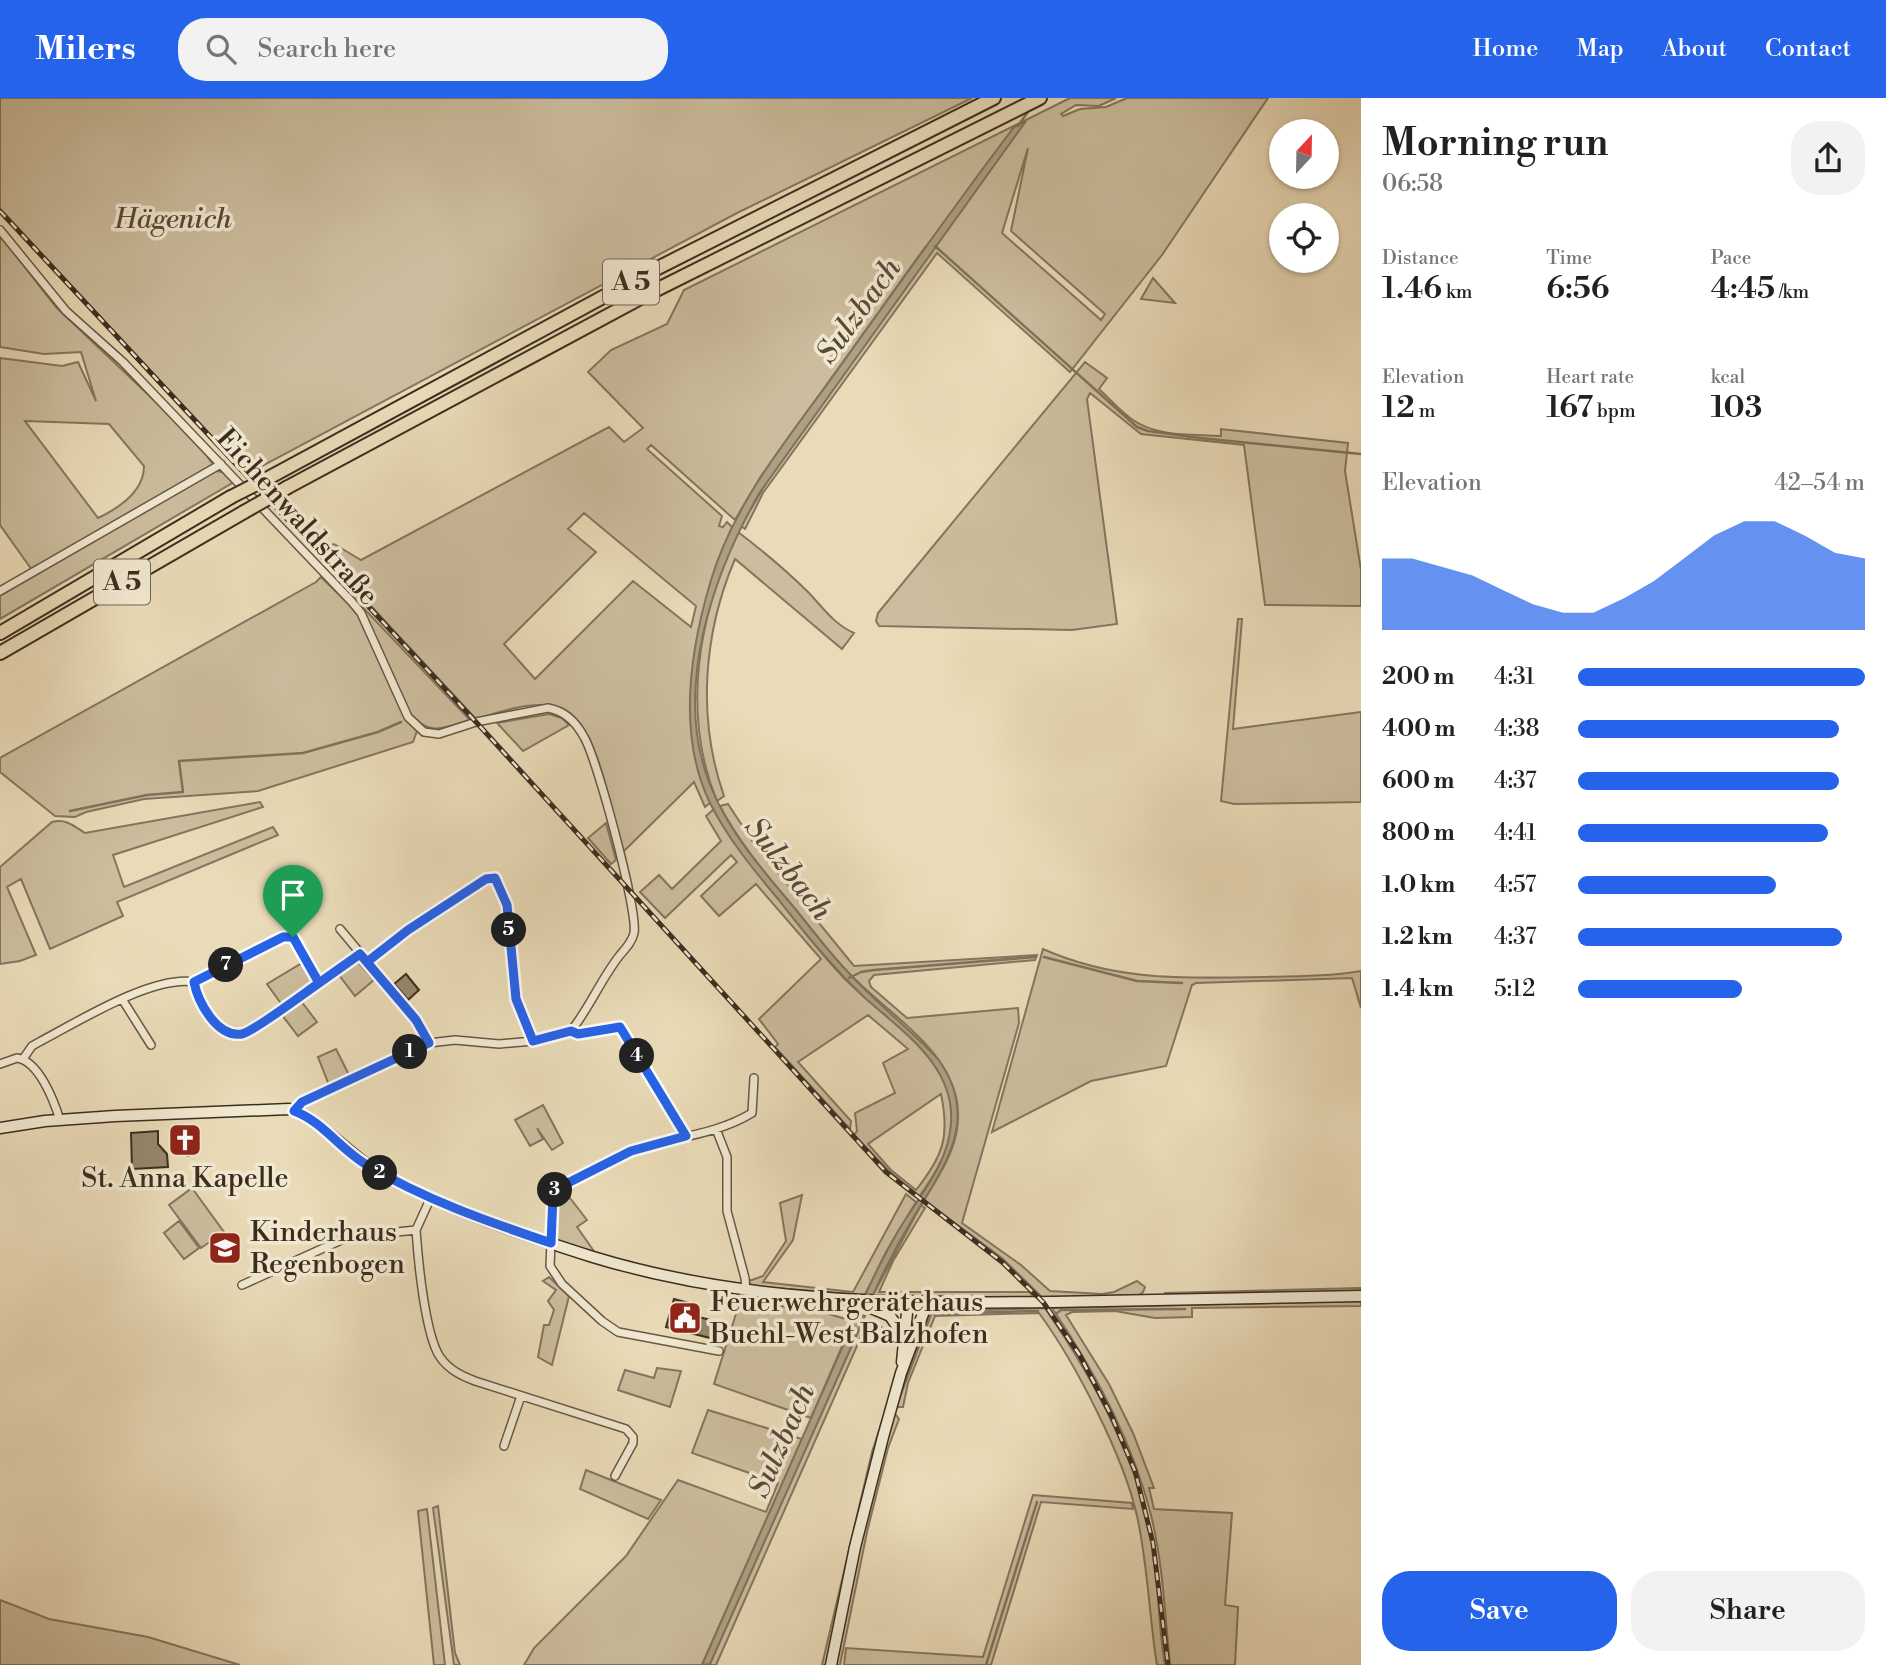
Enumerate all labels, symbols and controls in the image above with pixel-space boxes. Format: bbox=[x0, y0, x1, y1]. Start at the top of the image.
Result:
search box bbox=[178, 18, 668, 81]
text: Milers bbox=[35, 29, 136, 70]
icon: search bbox=[202, 30, 240, 68]
text: Search here bbox=[258, 33, 396, 65]
text: Home bbox=[1473, 34, 1538, 64]
text: Map bbox=[1576, 34, 1624, 64]
text: About bbox=[1662, 34, 1727, 64]
text: Contact bbox=[1765, 34, 1851, 64]
north arrow bbox=[1269, 119, 1339, 189]
map controls bbox=[1269, 119, 1339, 273]
text: Morning run bbox=[1382, 120, 1608, 167]
button: share bbox=[1791, 121, 1865, 195]
text: 06:58 bbox=[1382, 170, 1443, 198]
park label: Hägenich bbox=[113, 202, 232, 237]
button: locate bbox=[1269, 203, 1339, 273]
text: Distance bbox=[1382, 246, 1459, 270]
text: Time bbox=[1546, 246, 1592, 270]
text: Pace bbox=[1711, 246, 1751, 270]
water label: Sulzbach bbox=[808, 251, 910, 371]
road number: A 5 bbox=[603, 260, 659, 304]
text: 1.46 bbox=[1382, 270, 1442, 308]
text: 6:56 bbox=[1546, 270, 1609, 308]
text: 4:45 bbox=[1711, 270, 1775, 308]
text: km bbox=[1442, 280, 1472, 304]
text: /km bbox=[1775, 280, 1809, 304]
text: Elevation bbox=[1382, 365, 1464, 389]
text: Heart rate bbox=[1546, 365, 1634, 389]
text: kcal bbox=[1711, 365, 1745, 389]
text: 12 bbox=[1382, 389, 1415, 427]
text: 167 bbox=[1546, 389, 1593, 427]
text: 103 bbox=[1711, 389, 1762, 427]
text: m bbox=[1415, 399, 1435, 423]
text: bpm bbox=[1593, 399, 1636, 423]
street label: Eichenwaldstraße bbox=[208, 421, 386, 613]
text: Elevation bbox=[1382, 469, 1482, 497]
text: 42–54 m bbox=[1774, 469, 1865, 497]
road number: A 5 bbox=[94, 560, 150, 604]
text: 200 m bbox=[1382, 663, 1454, 691]
text: 4:31 bbox=[1494, 663, 1535, 691]
text: 400 m bbox=[1382, 715, 1455, 743]
text: 4:38 bbox=[1494, 715, 1540, 743]
text: 600 m bbox=[1382, 767, 1455, 795]
text: 4:37 bbox=[1494, 767, 1537, 795]
water label: Sulzbach bbox=[736, 810, 840, 929]
text: 800 m bbox=[1382, 819, 1455, 847]
text: 4:41 bbox=[1494, 819, 1536, 847]
pin bbox=[263, 865, 323, 937]
text: 1.0 km bbox=[1382, 871, 1455, 899]
text: 4:57 bbox=[1494, 871, 1536, 899]
icon: arrive bbox=[274, 876, 312, 914]
pin: 5 bbox=[491, 912, 526, 948]
text: 5 bbox=[503, 917, 514, 941]
text: 1.2 km bbox=[1382, 923, 1453, 951]
text: 4:37 bbox=[1494, 923, 1537, 951]
pin: 7 bbox=[208, 948, 244, 982]
text: 7 bbox=[220, 952, 231, 976]
text: 1.4 km bbox=[1382, 975, 1454, 1003]
text: 5:12 bbox=[1494, 975, 1535, 1003]
pin: 1 bbox=[392, 1034, 428, 1070]
pin: 4 bbox=[620, 1038, 654, 1074]
text: 1 bbox=[405, 1039, 414, 1063]
text: 4 bbox=[630, 1043, 643, 1067]
church icon: St. Anna Kapelle bbox=[166, 1121, 204, 1159]
pin: 2 bbox=[362, 1156, 398, 1190]
text: 2 bbox=[374, 1160, 385, 1184]
place label: St. Anna Kapelle bbox=[81, 1161, 289, 1196]
pin: 3 bbox=[538, 1172, 572, 1208]
text: 3 bbox=[549, 1177, 560, 1201]
place label: Kinderhaus Regenbogen bbox=[250, 1215, 405, 1282]
school or university icon: Kinderhaus Regenbogen bbox=[206, 1229, 244, 1267]
place label: Feuerwehrgerätehaus Buehl-West Balzhofen bbox=[709, 1285, 989, 1352]
public building icon: Feuerwehrgerätehaus Buehl-West Balzhofen bbox=[666, 1299, 704, 1337]
water label: Sulzbach bbox=[740, 1378, 824, 1504]
button: Save bbox=[1382, 1571, 1617, 1651]
button: Share bbox=[1631, 1571, 1865, 1651]

